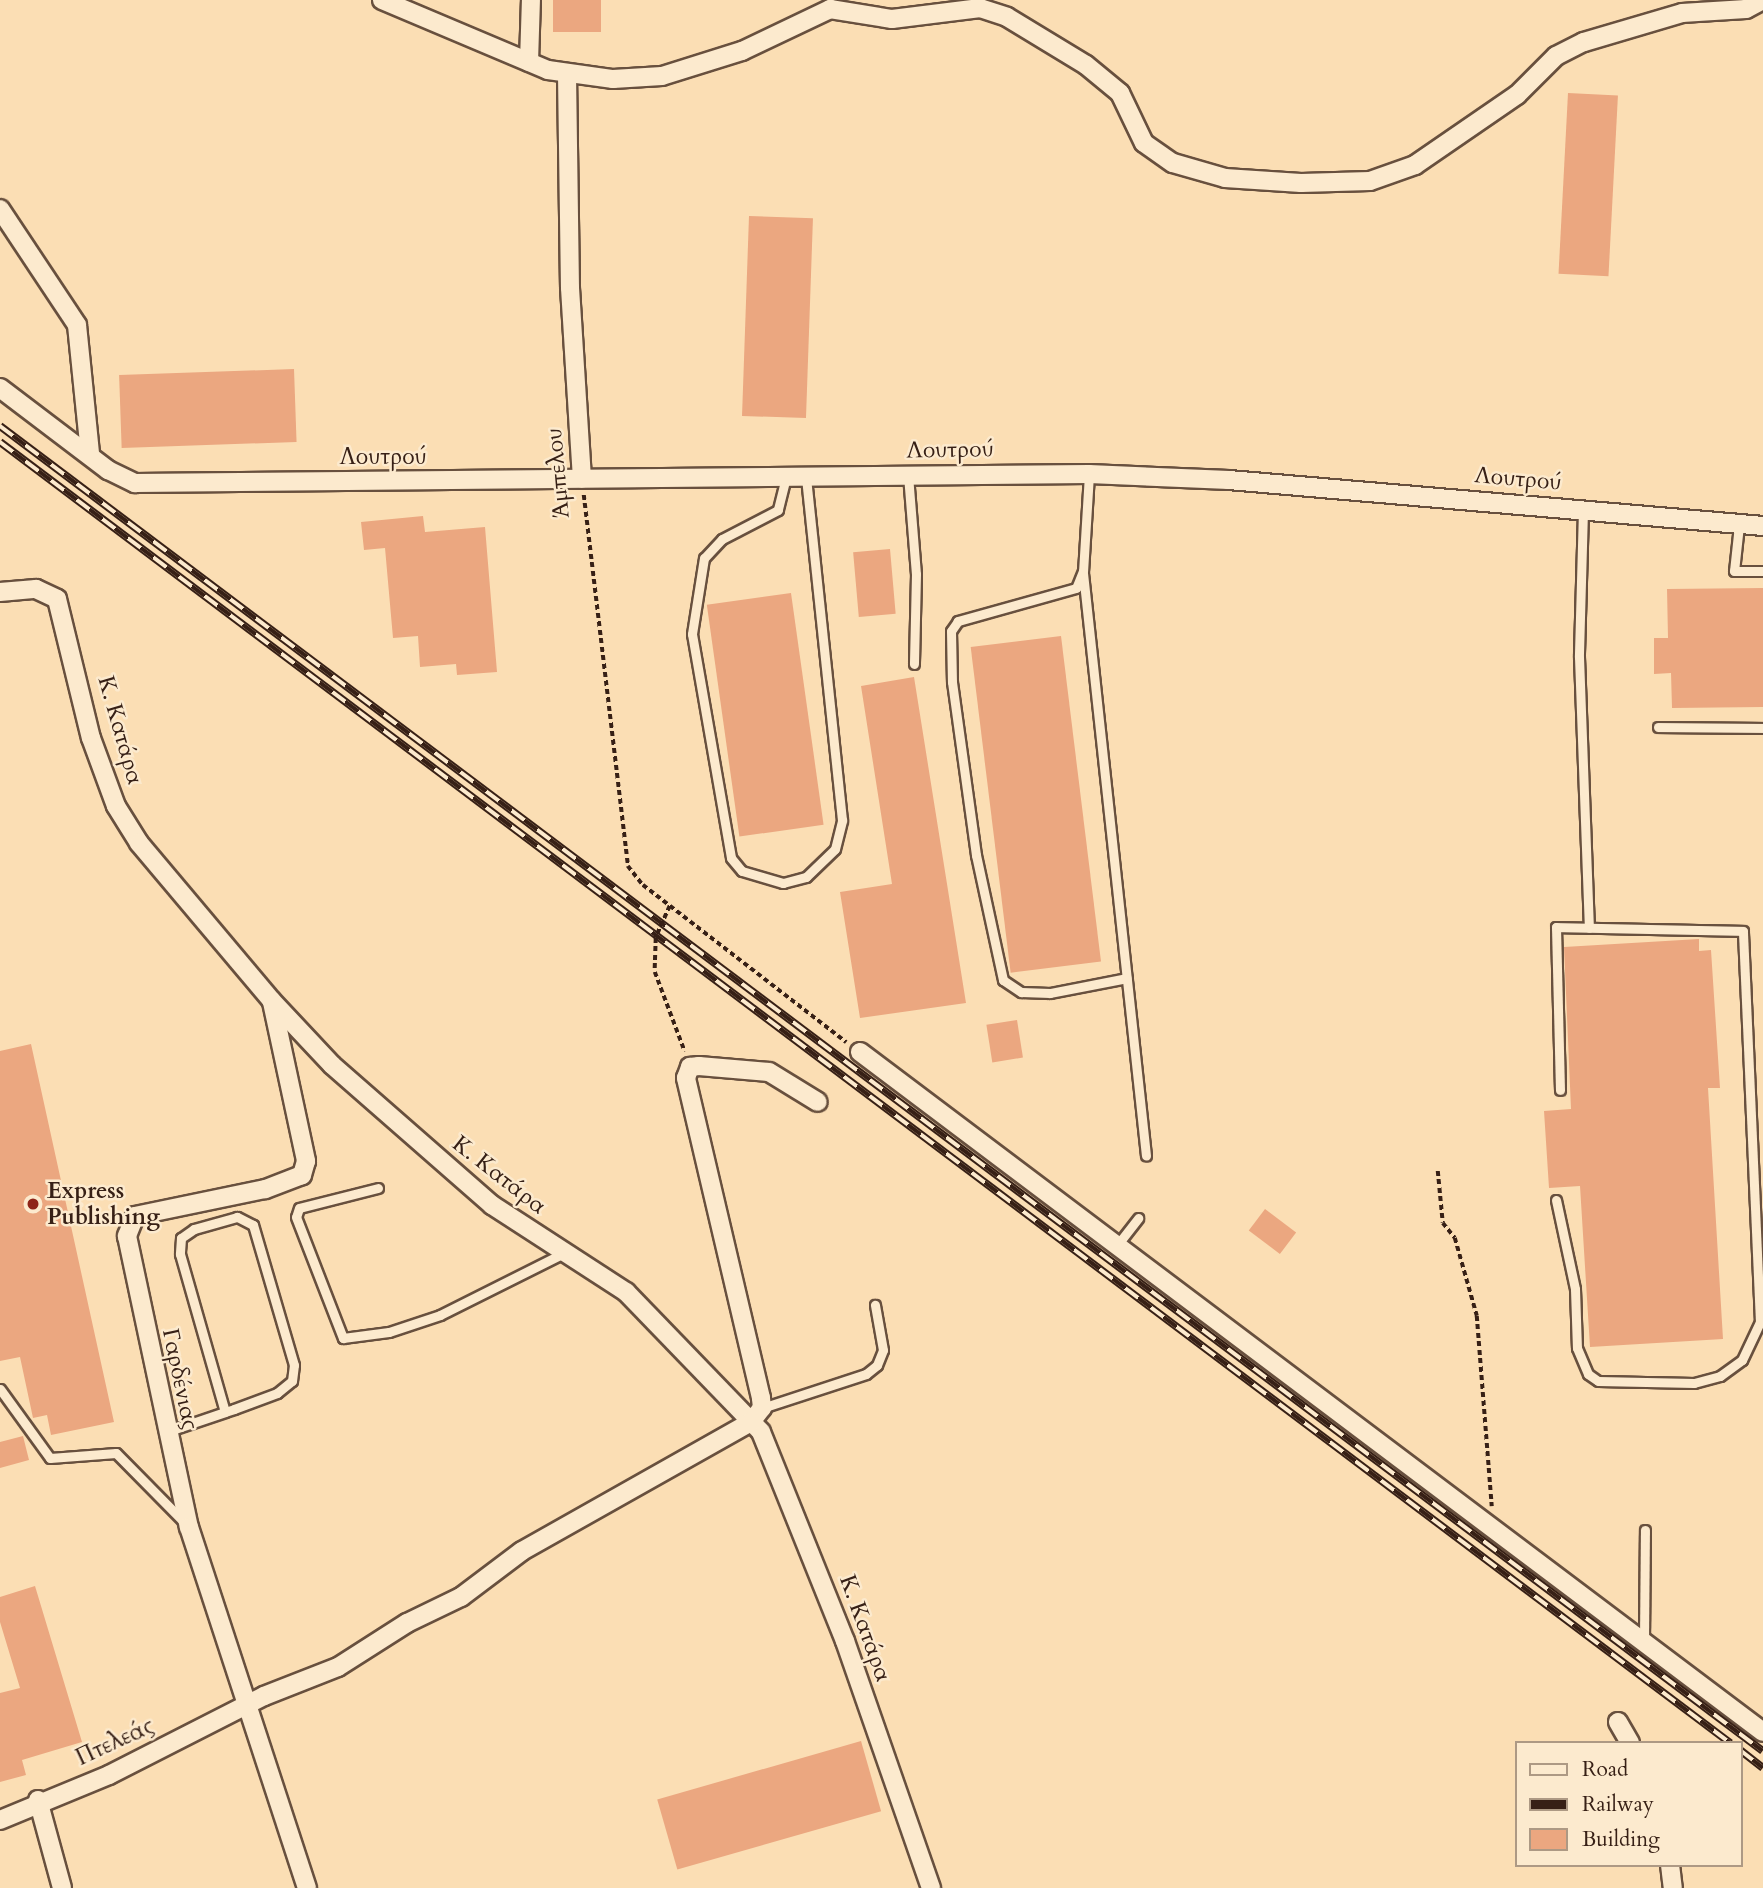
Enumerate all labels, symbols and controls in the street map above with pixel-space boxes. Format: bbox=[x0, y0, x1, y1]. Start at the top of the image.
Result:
street label: Άμπελου bbox=[540, 427, 576, 519]
street label: Λουτρού bbox=[906, 435, 994, 465]
street label: Λουτρού bbox=[339, 443, 427, 471]
street label: Λουτρού bbox=[1473, 461, 1563, 497]
street label: Κ. Κατάρα bbox=[91, 673, 149, 787]
street label: Κ. Κατάρα bbox=[447, 1130, 551, 1220]
place label: Express Publishing bbox=[47, 1177, 160, 1231]
marker: Express Publishing bbox=[25, 1196, 41, 1212]
street label: Γαρδένιας bbox=[156, 1326, 204, 1432]
street label: Κ. Κατάρα bbox=[833, 1571, 897, 1685]
street label: Πτελεάς bbox=[72, 1712, 158, 1772]
legend bbox=[1514, 1741, 1742, 1867]
text: Road bbox=[1582, 1755, 1628, 1784]
text: Railway bbox=[1582, 1790, 1654, 1819]
text: Building bbox=[1582, 1825, 1660, 1854]

